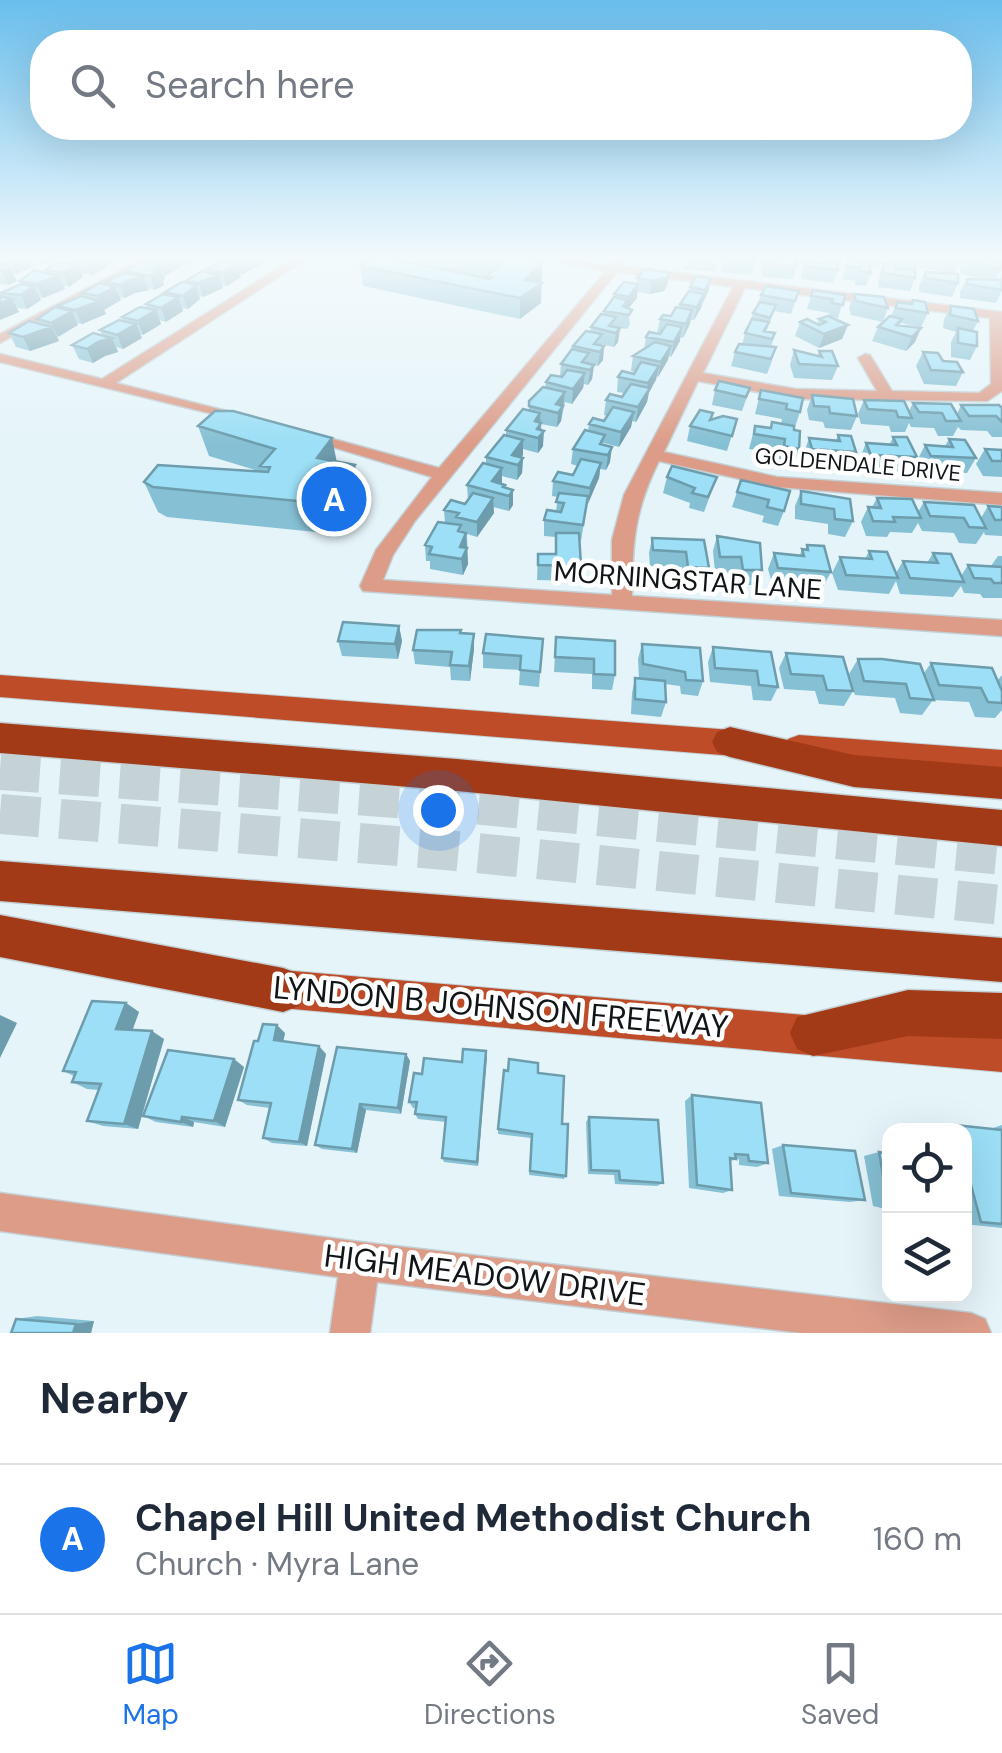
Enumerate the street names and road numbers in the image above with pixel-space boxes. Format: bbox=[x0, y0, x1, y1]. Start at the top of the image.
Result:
street label: GOLDENDALE DRIVE bbox=[754, 441, 962, 488]
street label: MORNINGSTAR LANE bbox=[553, 553, 823, 608]
street label: LYNDON B JOHNSON FREEWAY bbox=[272, 966, 730, 1048]
street label: HIGH MEADOW DRIVE bbox=[322, 1234, 648, 1316]

